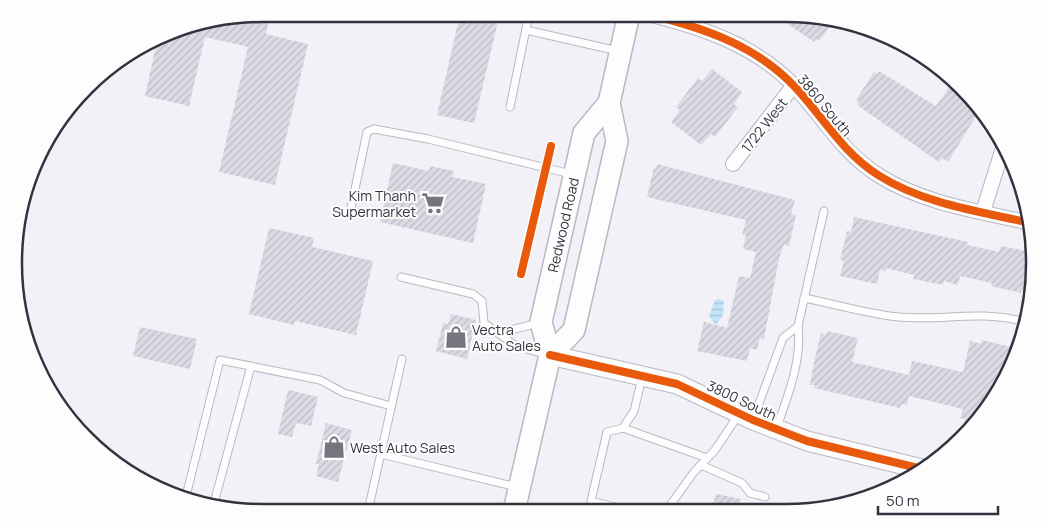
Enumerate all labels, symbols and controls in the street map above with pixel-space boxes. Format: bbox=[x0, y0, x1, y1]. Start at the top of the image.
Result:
street label: 3860 South bbox=[794, 70, 856, 140]
street label: 1722 West bbox=[737, 93, 792, 156]
street label: Redwood Road bbox=[543, 176, 583, 274]
place label: Kim Thanh Supermarket bbox=[332, 186, 416, 221]
supermarket icon: Kim Thanh Supermarket bbox=[420, 190, 446, 216]
place label: Vectra Auto Sales bbox=[472, 320, 541, 355]
shop icon: Vectra Auto Sales bbox=[443, 324, 469, 350]
street label: 3800 South bbox=[704, 376, 780, 424]
shop icon: West Auto Sales bbox=[321, 434, 347, 460]
place label: West Auto Sales bbox=[350, 438, 455, 457]
scale bar bbox=[878, 484, 998, 516]
text: 50 m bbox=[886, 490, 920, 511]

